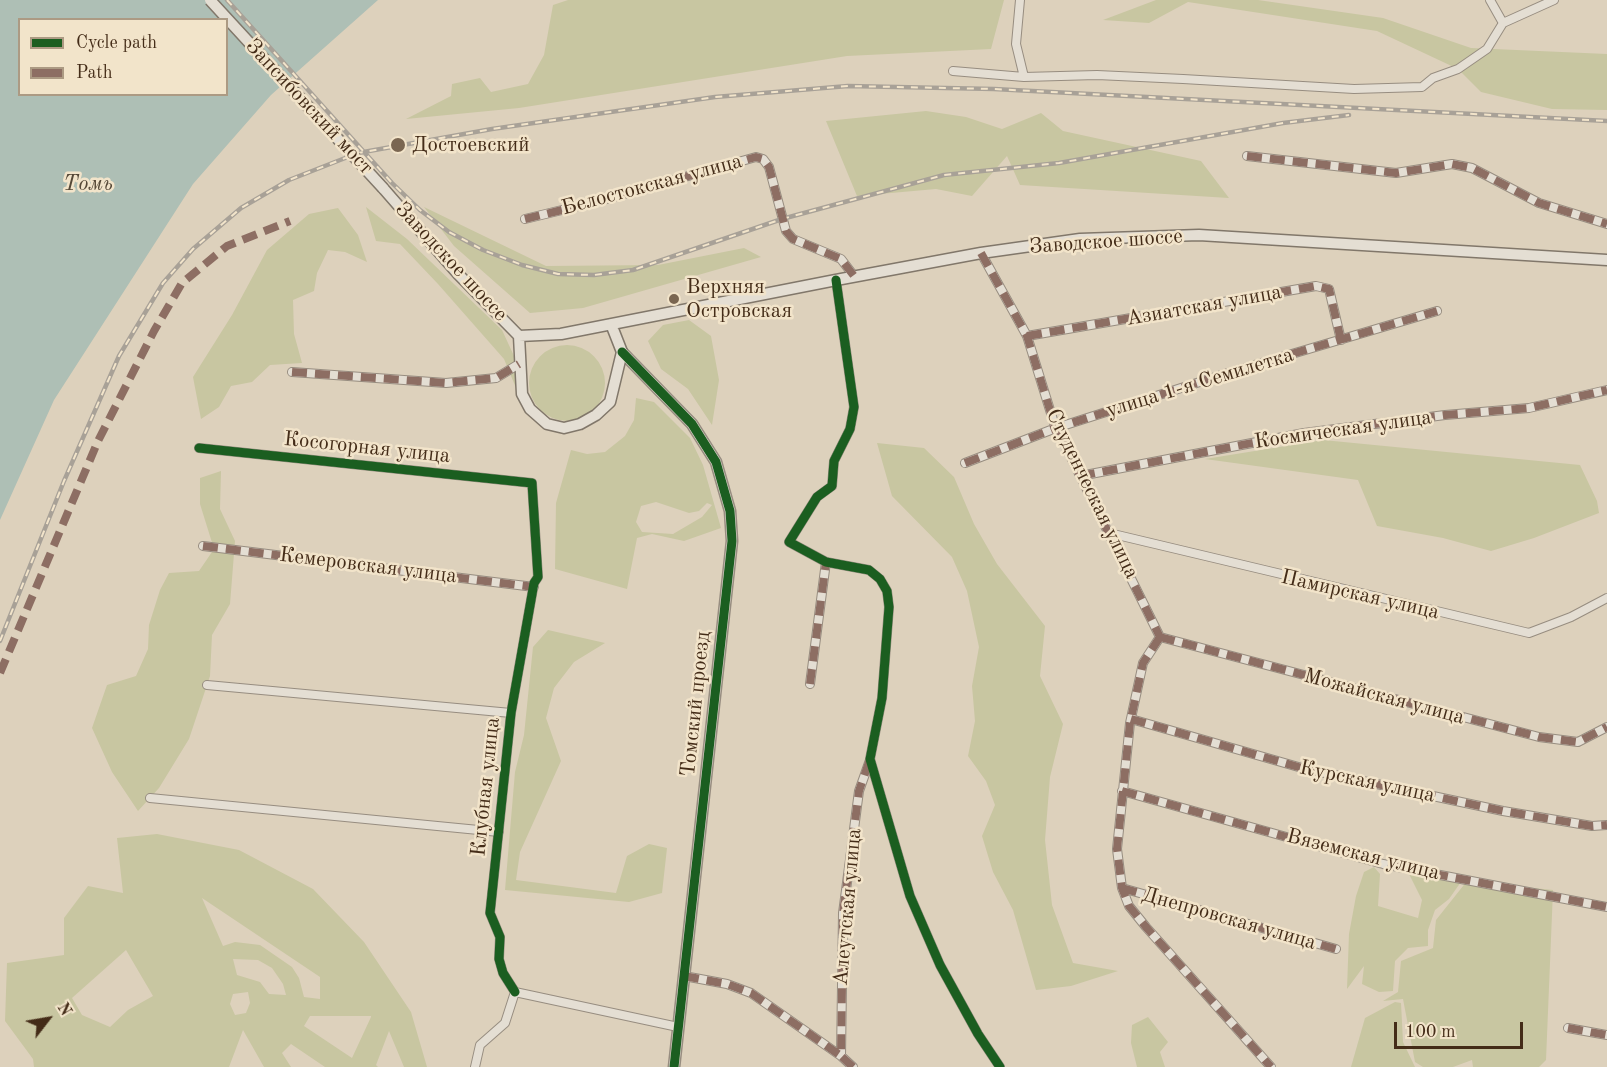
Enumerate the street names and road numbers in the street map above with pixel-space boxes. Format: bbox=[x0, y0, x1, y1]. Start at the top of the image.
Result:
street label: Запсибовский мост bbox=[240, 34, 378, 180]
street label: Белостокская улица bbox=[559, 149, 745, 221]
street label: Заводское шоссе bbox=[389, 197, 513, 327]
street label: Заводское шоссе bbox=[1028, 224, 1184, 260]
street label: Азиатская улица bbox=[1124, 280, 1284, 332]
street label: улица 1-я Семилетка bbox=[1103, 343, 1297, 423]
street label: Студенческая улица bbox=[1040, 405, 1144, 583]
street label: Космическая улица bbox=[1253, 405, 1433, 455]
street label: Косогорная улица bbox=[283, 427, 451, 469]
street label: Кемеровская улица bbox=[278, 543, 458, 589]
street label: Памирская улица bbox=[1278, 565, 1442, 625]
street label: Томский проезд bbox=[676, 630, 716, 778]
street label: Можайская улица bbox=[1301, 663, 1467, 731]
street label: Клубная улица bbox=[466, 716, 506, 858]
street label: Курская улица bbox=[1297, 755, 1437, 809]
street label: Вяземская улица bbox=[1284, 824, 1442, 886]
street label: Алеутская улица bbox=[829, 827, 867, 987]
street label: Днепровская улица bbox=[1139, 882, 1319, 956]

